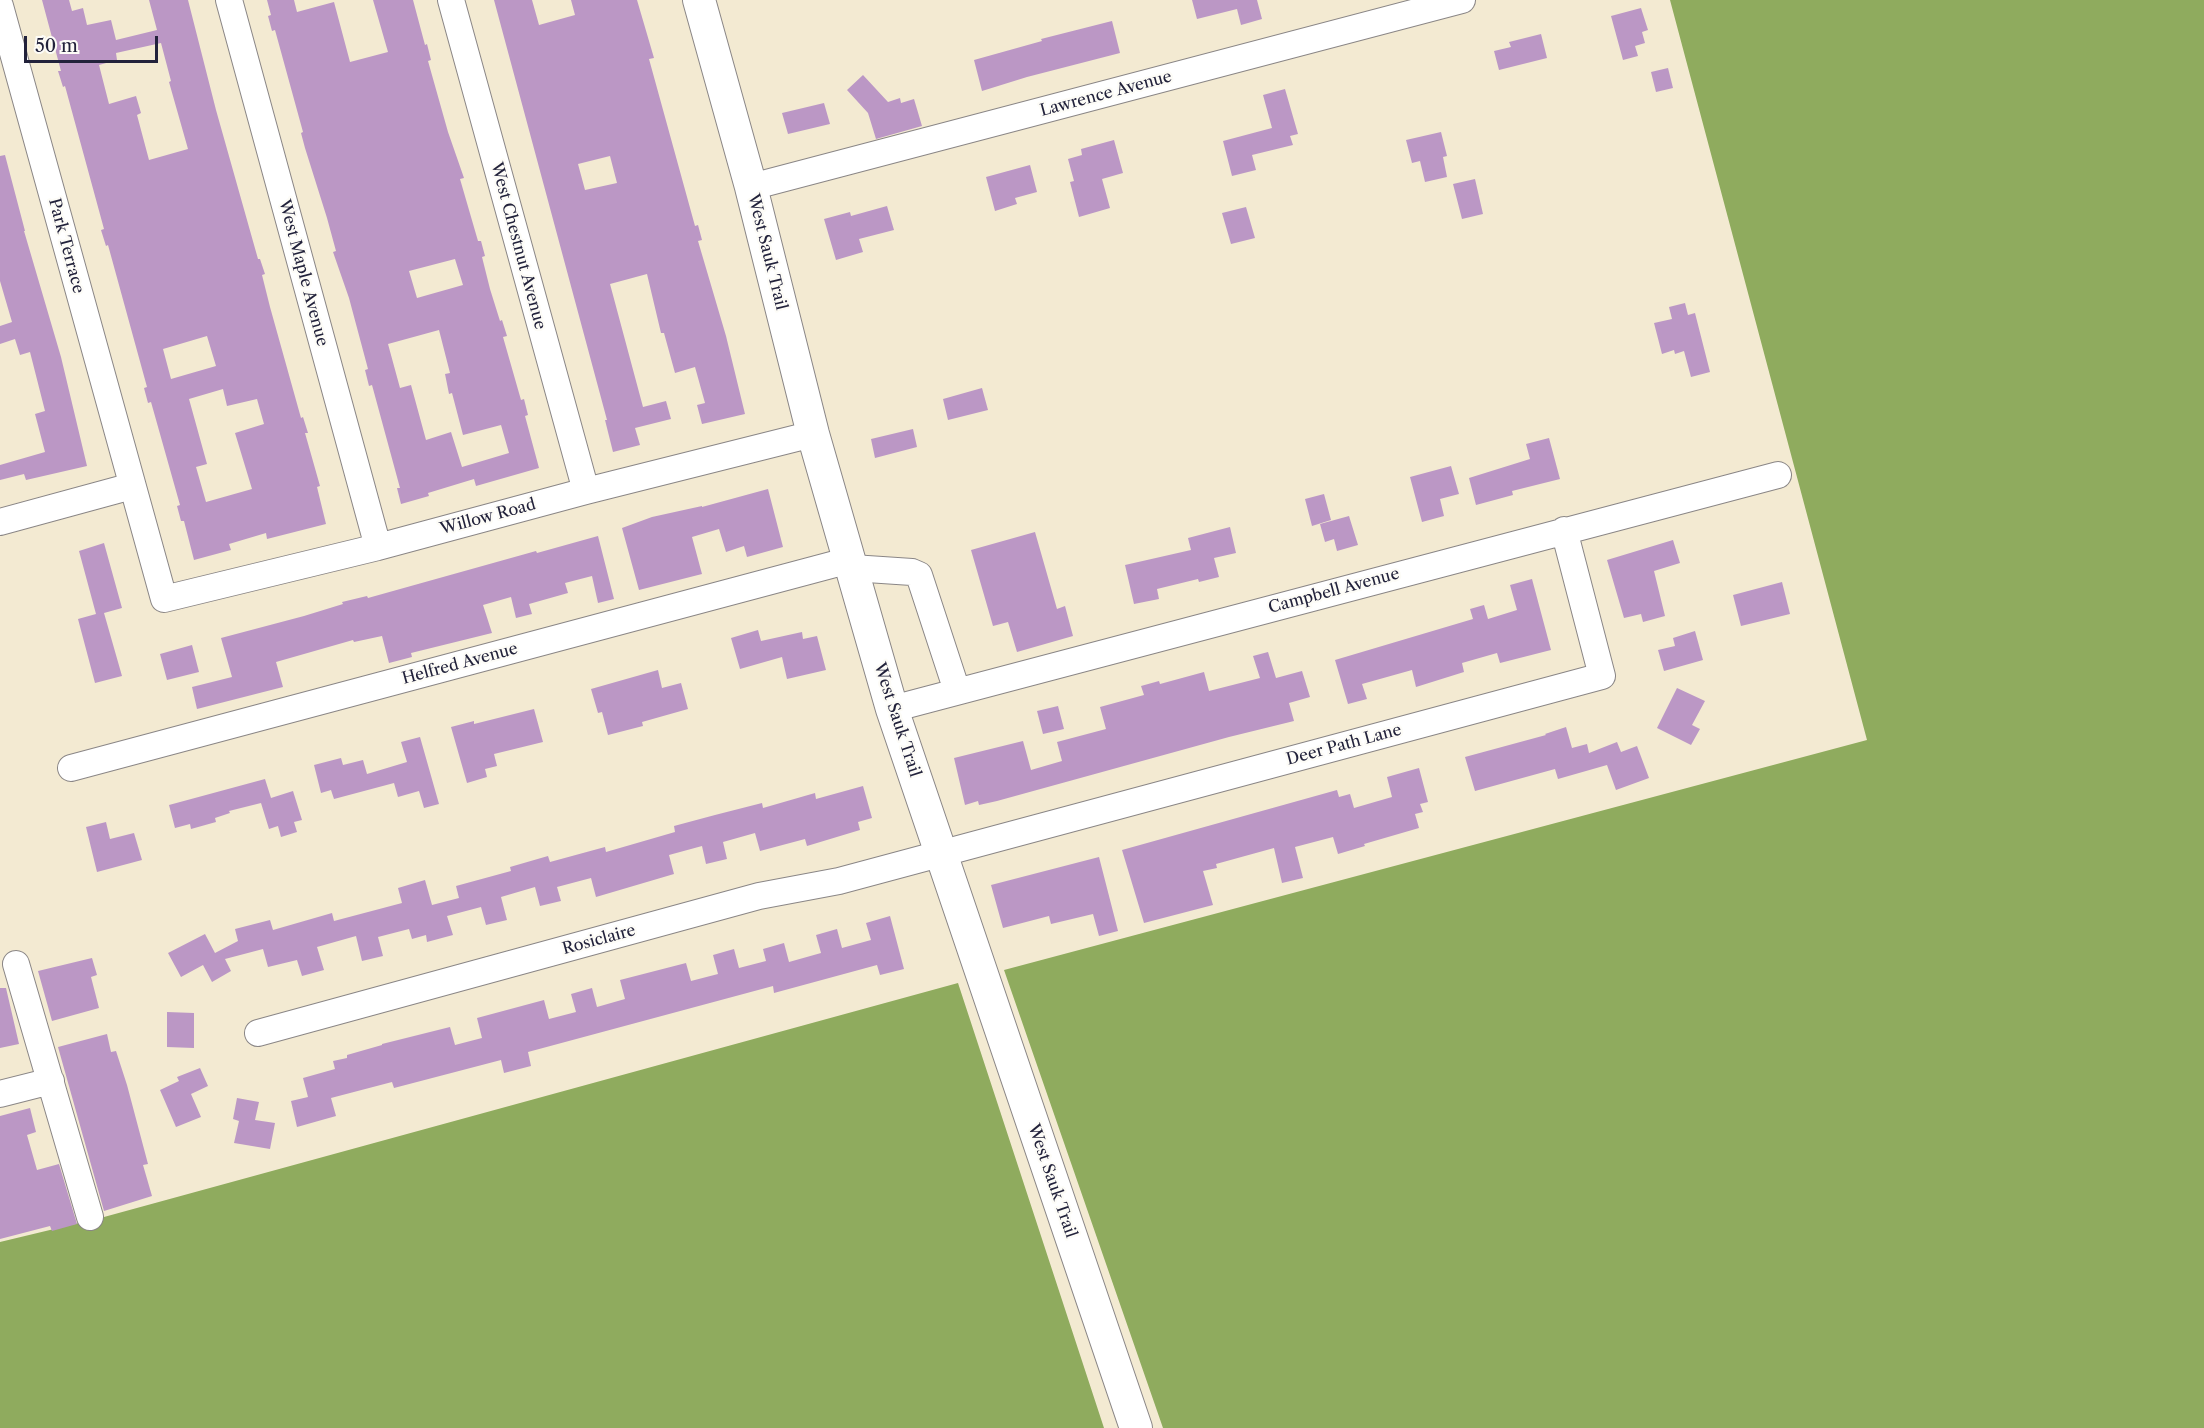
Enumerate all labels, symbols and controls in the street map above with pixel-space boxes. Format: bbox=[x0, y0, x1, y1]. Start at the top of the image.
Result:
scale bar bbox=[27, 24, 160, 62]
text: 50 m bbox=[35, 35, 78, 57]
street label: Lawrence Avenue bbox=[1038, 67, 1174, 121]
street label: West Chestnut Avenue bbox=[486, 160, 550, 332]
street label: West Sauk Trail bbox=[743, 192, 791, 312]
street label: Park Terrace bbox=[44, 196, 88, 296]
street label: West Maple Avenue bbox=[274, 198, 332, 348]
street label: Willow Road bbox=[438, 495, 538, 539]
street label: Campbell Avenue bbox=[1266, 564, 1402, 618]
street label: Helfred Avenue bbox=[400, 639, 520, 689]
street label: West Sauk Trail bbox=[869, 660, 925, 780]
street label: Deer Path Lane bbox=[1284, 720, 1404, 770]
street label: Rosiclaire bbox=[560, 921, 638, 959]
street label: West Sauk Trail bbox=[1024, 1122, 1080, 1240]

